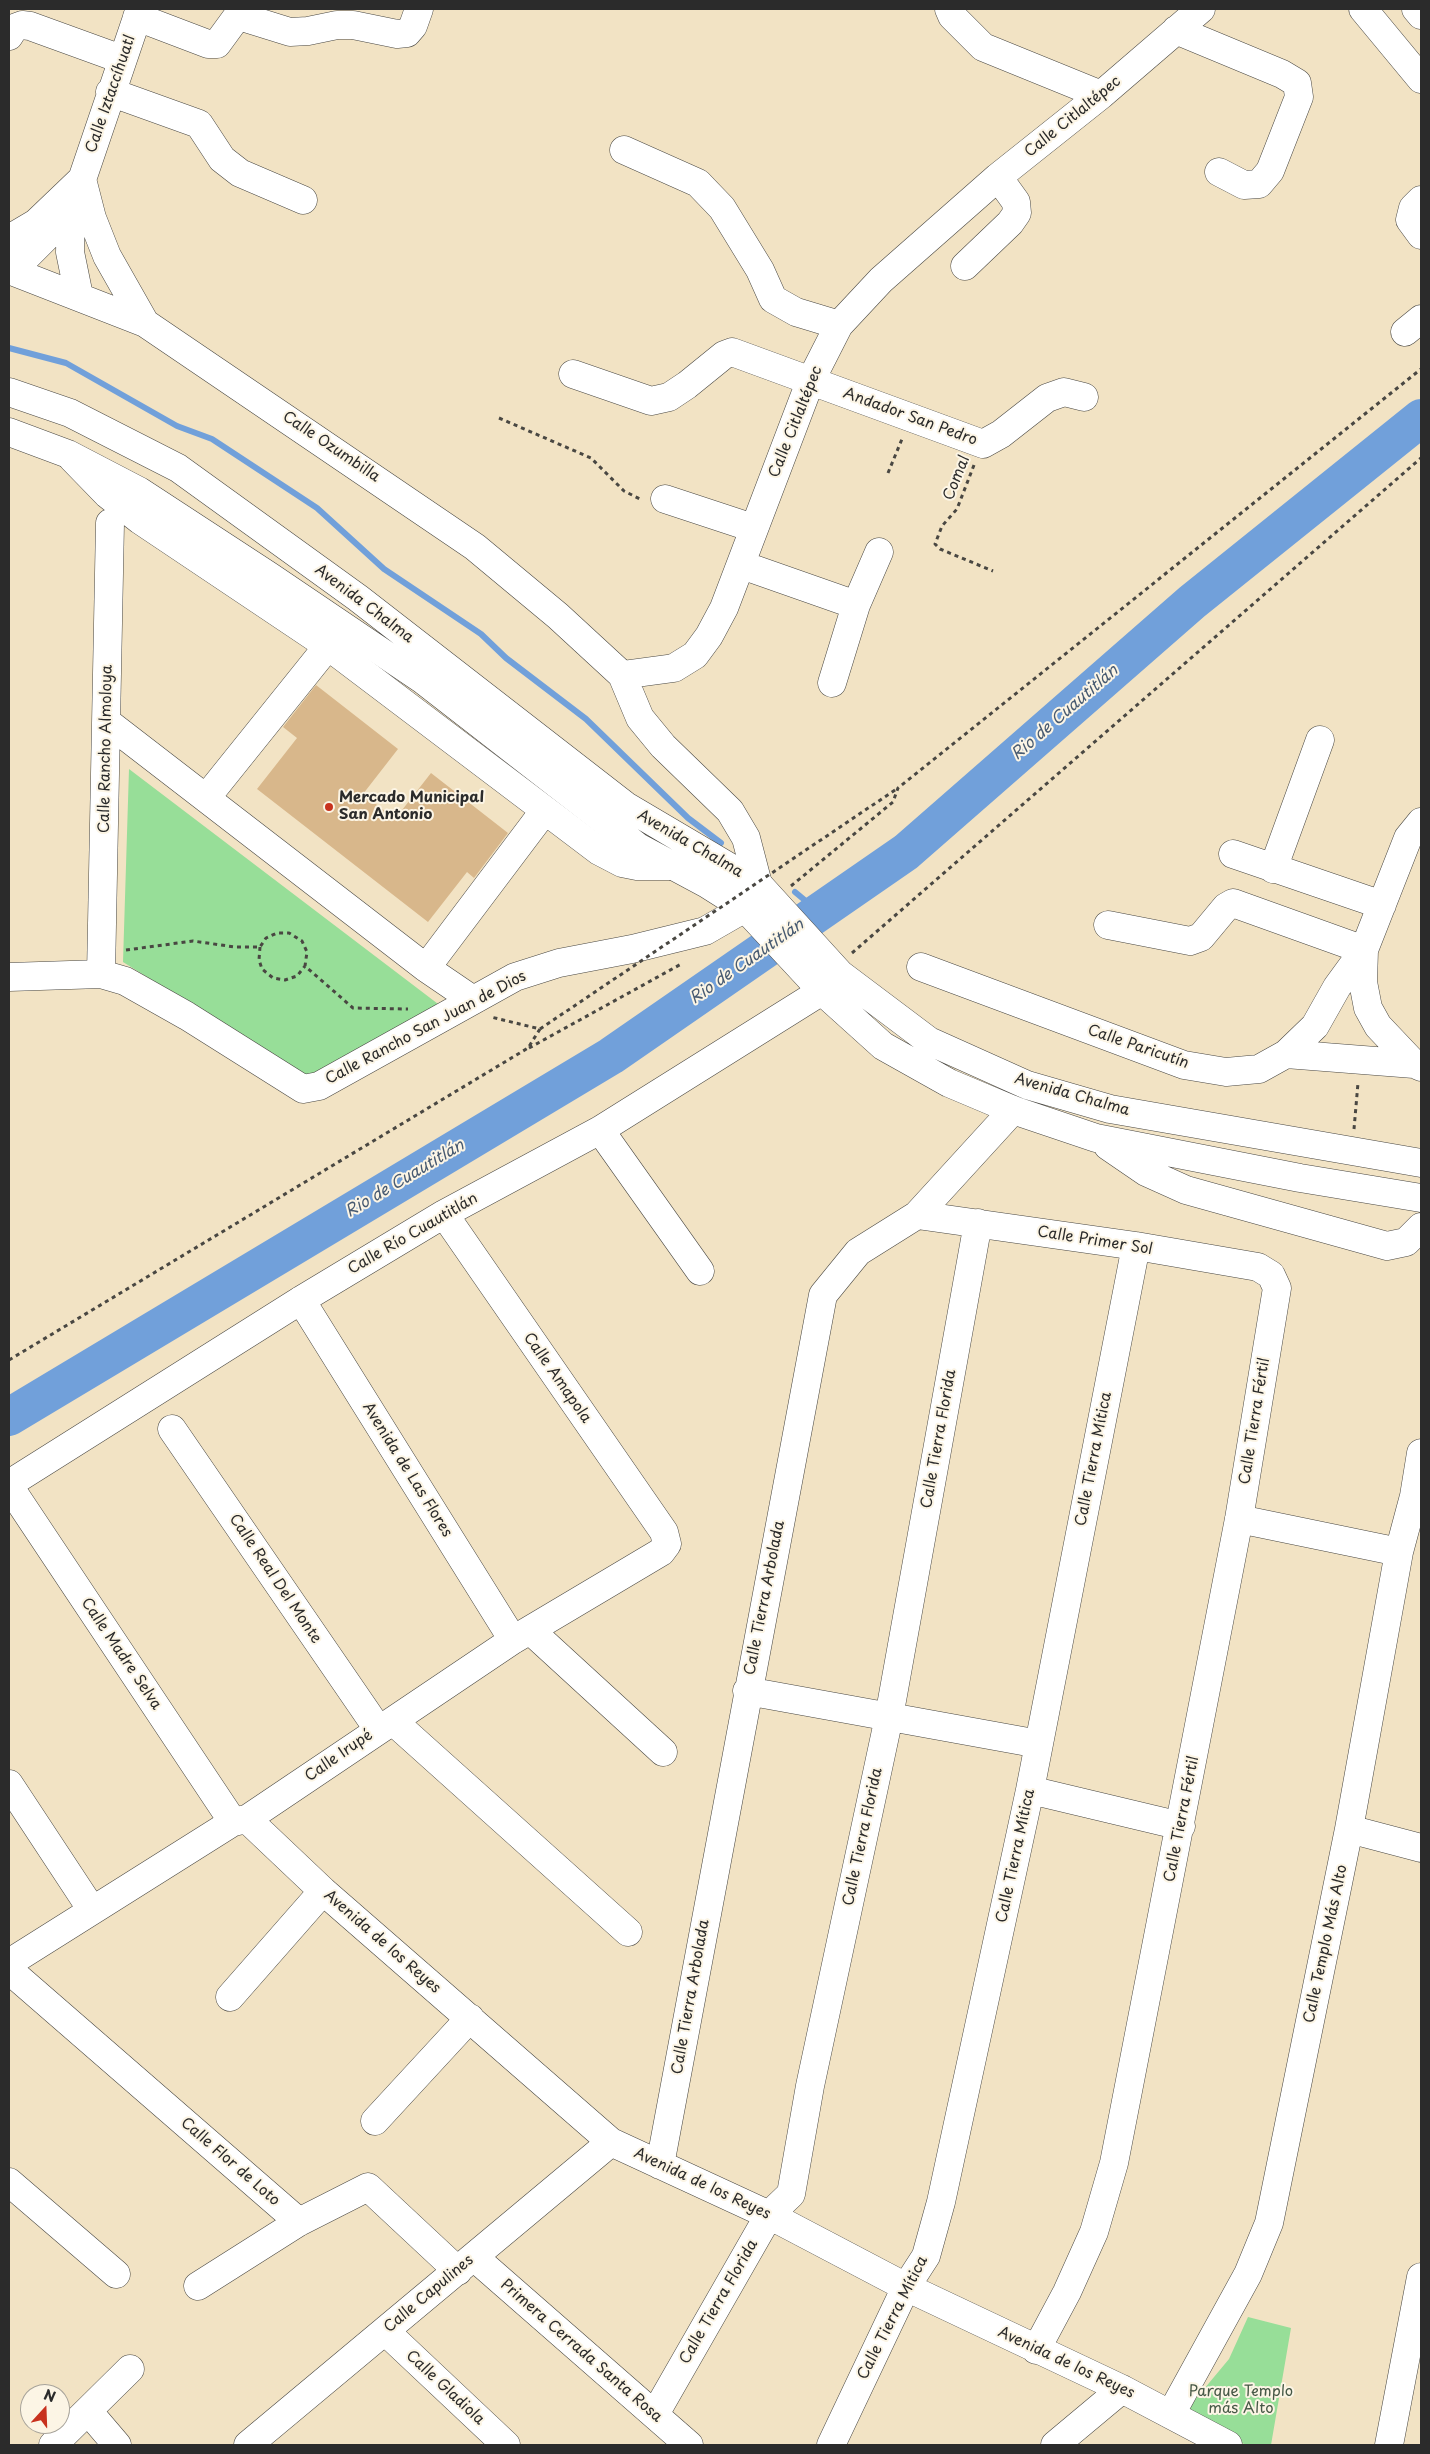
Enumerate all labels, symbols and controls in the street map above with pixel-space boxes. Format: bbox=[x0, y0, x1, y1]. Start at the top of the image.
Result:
street label: Calle Iztaccíhuatl bbox=[82, 33, 140, 155]
street label: Calle Citlaltépec bbox=[1021, 73, 1125, 161]
street label: Calle Citlaltépec bbox=[765, 364, 827, 480]
street label: Andador San Pedro bbox=[840, 384, 980, 450]
street label: Calle Ozumbilla bbox=[279, 408, 383, 486]
street label: Comal bbox=[940, 453, 974, 503]
street label: Avenida Chalma bbox=[311, 561, 417, 647]
water label: Rio de Cuautitlán bbox=[1008, 661, 1122, 765]
street label: Calle Rancho Almoloya bbox=[96, 665, 116, 833]
place label: Mercado Municipal San Antonio bbox=[339, 789, 484, 824]
marker: Mercado Municipal San Antonio bbox=[323, 801, 335, 813]
street label: Avenida Chalma bbox=[634, 806, 746, 882]
water label: Rio de Cuautitlán bbox=[686, 915, 808, 1009]
street label: Calle Rancho San Juan de Dios bbox=[323, 967, 529, 1089]
street label: Calle Paricutín bbox=[1085, 1021, 1191, 1073]
street label: Avenida Chalma bbox=[1012, 1070, 1132, 1120]
water label: Rio de Cuautitlán bbox=[342, 1136, 468, 1222]
street label: Calle Río Cuautitlán bbox=[345, 1190, 481, 1278]
street label: Calle Primer Sol bbox=[1036, 1223, 1154, 1259]
street label: Calle Amapola bbox=[519, 1329, 595, 1427]
street label: Calle Tierra Fértil bbox=[1236, 1356, 1274, 1486]
street label: Calle Tierra Florida bbox=[918, 1368, 960, 1510]
street label: Calle Tierra Mítica bbox=[1072, 1390, 1116, 1528]
street label: Avenida de Las Flores bbox=[358, 1399, 456, 1541]
street label: Calle Real Del Monte bbox=[225, 1511, 325, 1647]
street label: Calle Tierra Arbolada bbox=[741, 1519, 789, 1677]
street label: Calle Madre Selva bbox=[77, 1595, 165, 1713]
street label: Calle Irupé bbox=[302, 1726, 376, 1786]
street label: Calle Tierra Fértil bbox=[1161, 1754, 1203, 1884]
street label: Calle Tierra Florida bbox=[840, 1766, 886, 1908]
street label: Calle Tierra Mítica bbox=[993, 1787, 1039, 1925]
street label: Calle Templo Más Alto bbox=[1300, 1863, 1352, 2025]
street label: Avenida de los Reyes bbox=[320, 1886, 444, 1998]
street label: Calle Tierra Arbolada bbox=[669, 1918, 713, 2076]
street label: Calle Flor de Loto bbox=[177, 2114, 283, 2210]
street label: Avenida de los Reyes bbox=[631, 2144, 773, 2224]
street label: Calle Tierra Florida bbox=[676, 2237, 762, 2367]
street label: Calle Capulines bbox=[381, 2251, 477, 2337]
street label: Calle Tierra Mítica bbox=[854, 2253, 932, 2383]
street label: Primera Cerrada Santa Rosa bbox=[496, 2276, 666, 2426]
street label: Avenida de los Reyes bbox=[995, 2323, 1137, 2403]
street label: Calle Gladiola bbox=[402, 2347, 488, 2429]
park label: Parque Templo más Alto bbox=[1189, 2383, 1293, 2418]
north arrow bbox=[20, 2384, 70, 2434]
text: N bbox=[41, 2384, 59, 2407]

